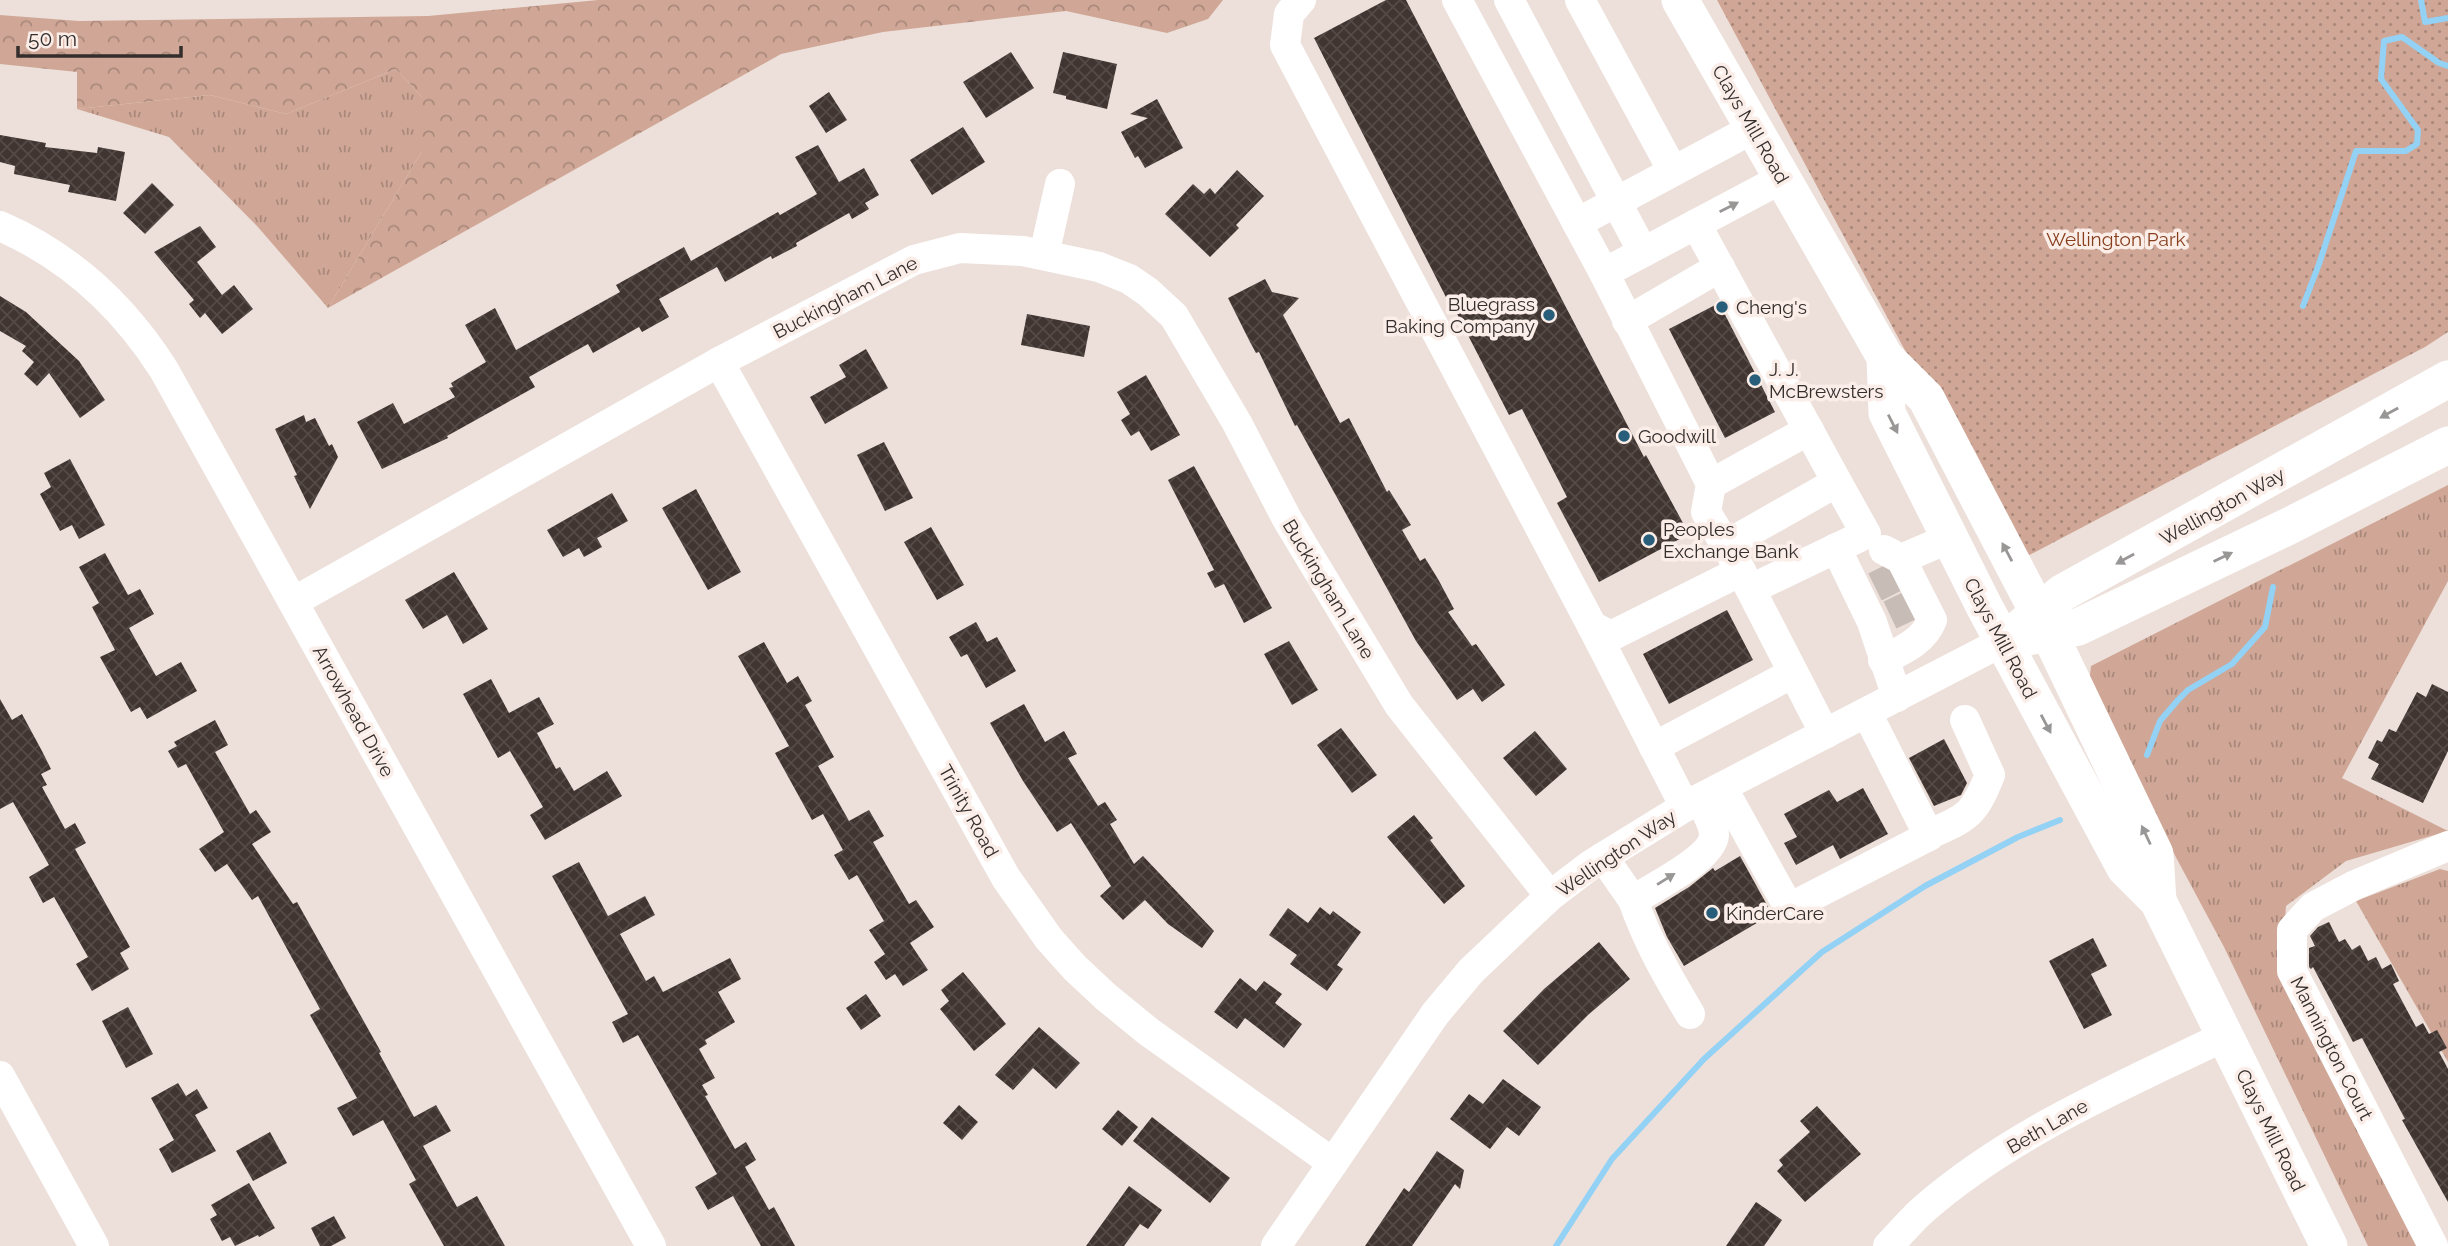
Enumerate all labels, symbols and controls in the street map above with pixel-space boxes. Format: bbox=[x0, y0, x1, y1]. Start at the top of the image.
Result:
scale bar bbox=[18, 14, 180, 58]
text: 50 m bbox=[28, 26, 77, 51]
street label: Clays Mill Road bbox=[1708, 61, 1794, 187]
one-way arrow bbox=[1719, 201, 1739, 213]
park label: Wellington Park bbox=[2046, 228, 2186, 250]
street label: Buckingham Lane bbox=[769, 251, 921, 343]
place label: Bluegrass Baking Company bbox=[1385, 293, 1535, 337]
place label: Cheng's bbox=[1736, 296, 1807, 318]
marker: Cheng's bbox=[1714, 299, 1730, 315]
marker: Bluegrass Baking Company bbox=[1541, 307, 1557, 323]
place label: J. J. McBrewsters bbox=[1769, 358, 1883, 402]
marker: J. J. McBrewsters bbox=[1747, 372, 1763, 388]
one-way arrow bbox=[2379, 407, 2398, 419]
one-way arrow bbox=[1887, 414, 1898, 434]
place label: Goodwill bbox=[1638, 425, 1717, 447]
marker: Goodwill bbox=[1616, 428, 1632, 444]
street label: Wellington Way bbox=[2156, 463, 2288, 549]
street label: Buckingham Lane bbox=[1279, 515, 1379, 663]
place label: Peoples Exchange Bank bbox=[1663, 518, 1799, 562]
marker: Peoples Exchange Bank bbox=[1641, 532, 1657, 548]
one-way arrow bbox=[2002, 542, 2013, 562]
one-way arrow bbox=[2213, 552, 2233, 563]
one-way arrow bbox=[2116, 553, 2135, 565]
street label: Clays Mill Road bbox=[1960, 574, 2042, 702]
street label: Arrowhead Drive bbox=[309, 641, 399, 781]
one-way arrow bbox=[2041, 714, 2052, 734]
street label: Trinity Road bbox=[935, 761, 1003, 861]
street label: Wellington Way bbox=[1552, 805, 1680, 901]
one-way arrow bbox=[2140, 825, 2152, 845]
one-way arrow bbox=[1657, 872, 1676, 885]
place label: KinderCare bbox=[1726, 902, 1824, 924]
marker: KinderCare bbox=[1704, 905, 1720, 921]
street label: Mannington Court bbox=[2286, 973, 2378, 1124]
street label: Clays Mill Road bbox=[2232, 1065, 2310, 1195]
street label: Beth Lane bbox=[2003, 1094, 2091, 1158]

